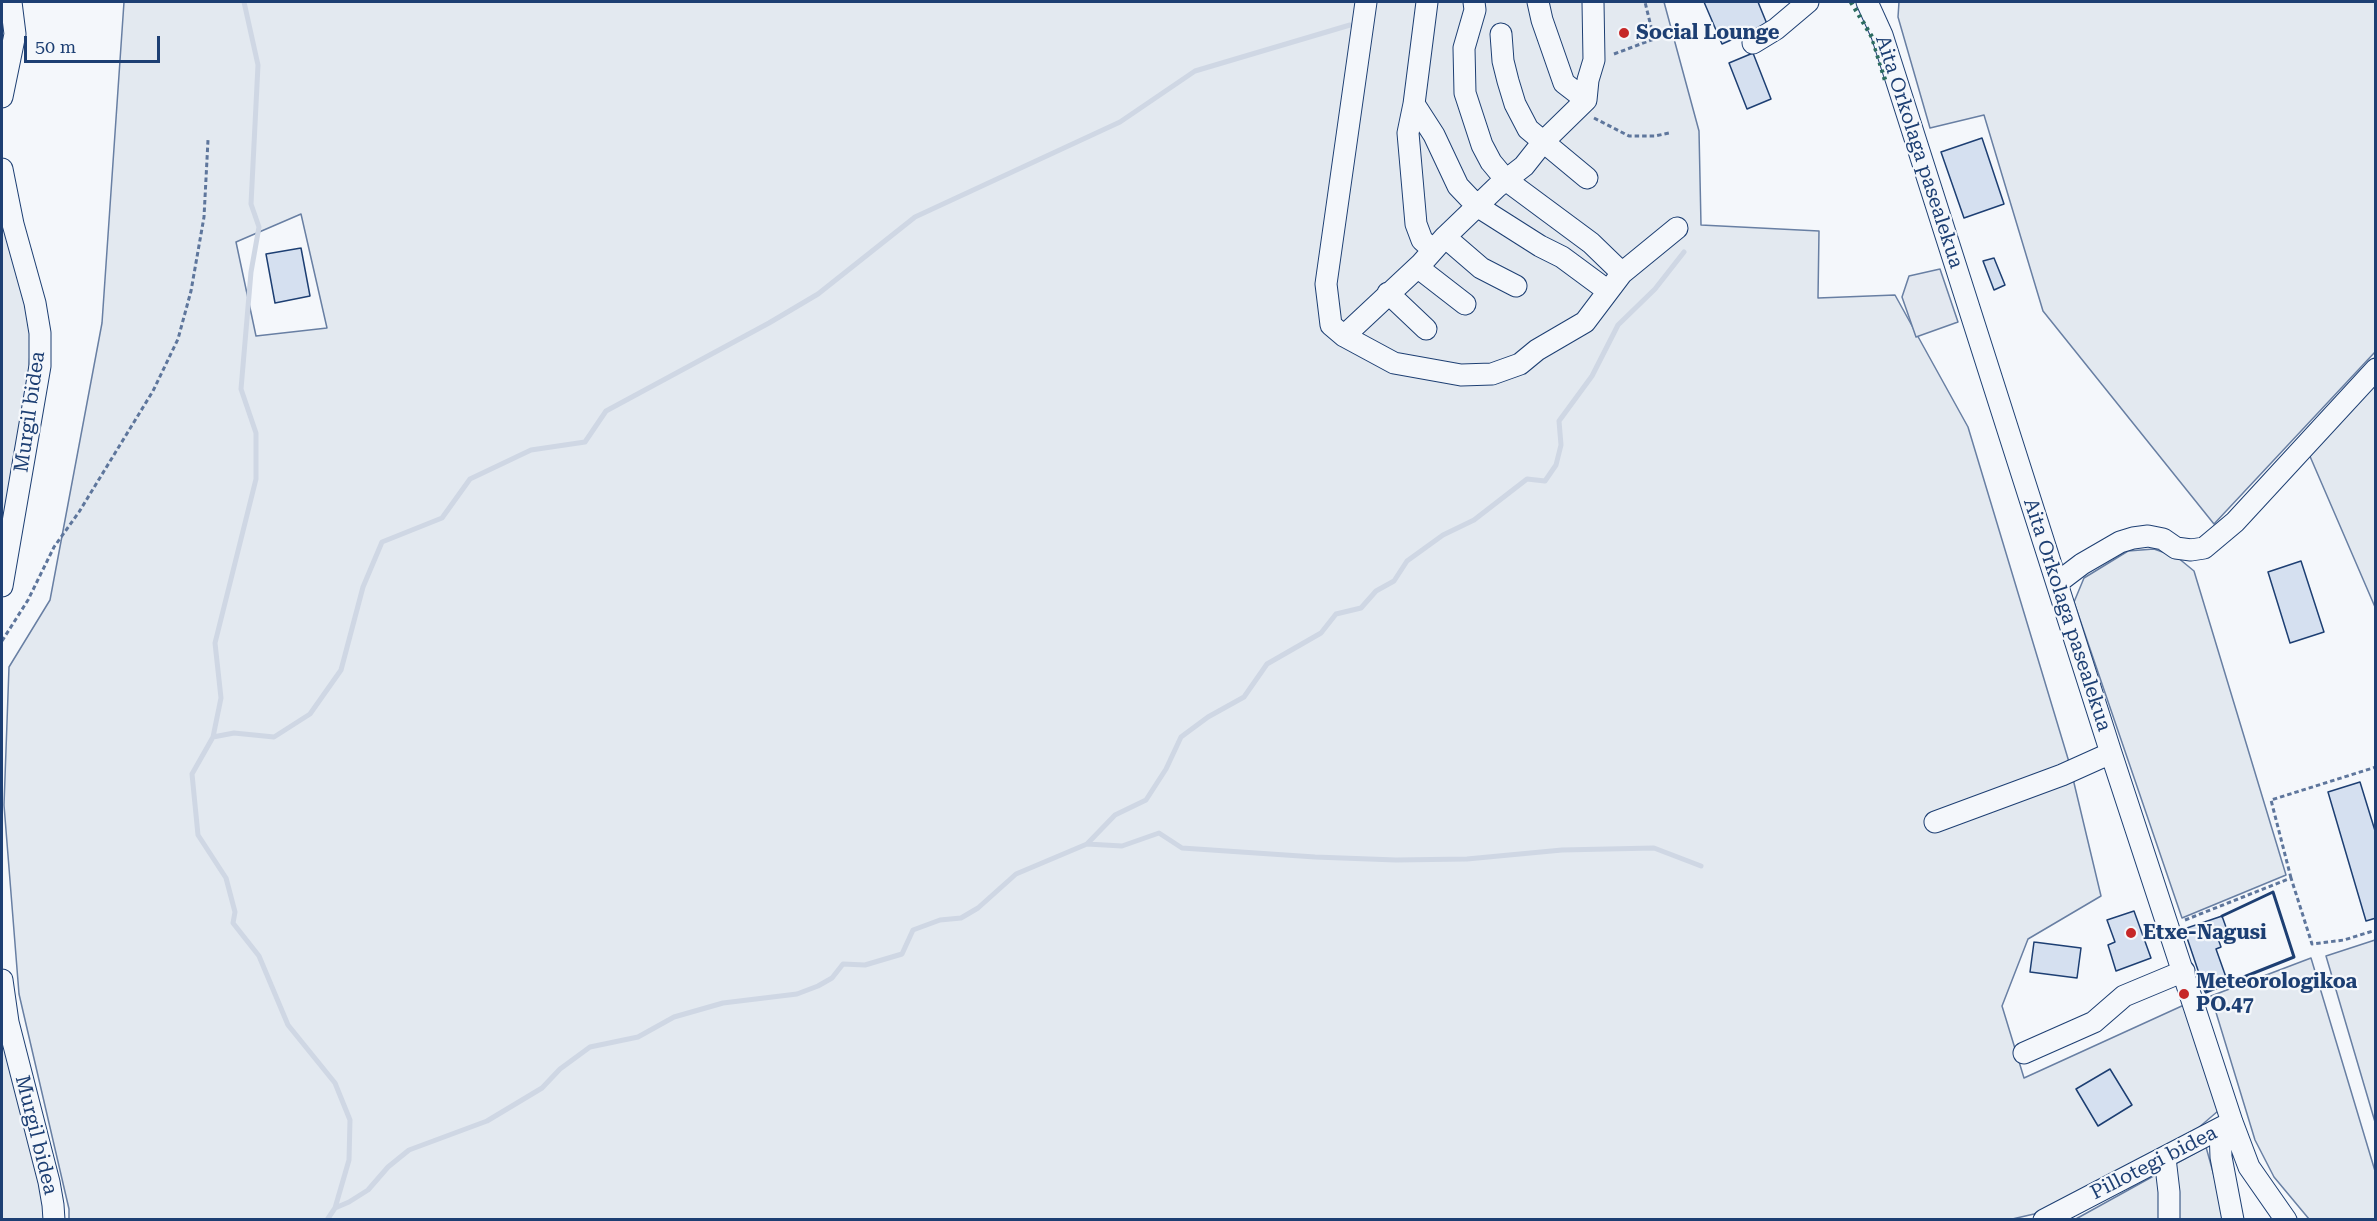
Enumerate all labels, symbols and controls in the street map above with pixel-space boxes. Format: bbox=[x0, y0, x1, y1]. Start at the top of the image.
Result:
place label: Social Lounge bbox=[1636, 21, 1780, 45]
scale bar bbox=[27, 24, 164, 62]
marker: Social Lounge bbox=[1617, 26, 1631, 40]
street label: Aita Orkolaga pasealekua bbox=[1870, 32, 1968, 272]
text: 50 m bbox=[35, 36, 76, 57]
street label: Murgil bidea bbox=[10, 350, 50, 474]
street label: Aita Orkolaga pasealekua bbox=[2018, 495, 2116, 735]
place label: Etxe-Nagusi bbox=[2143, 921, 2267, 945]
marker: Etxe-Nagusi bbox=[2124, 926, 2138, 940]
place label: Meteorologikoa PO.47 bbox=[2196, 970, 2357, 1017]
marker: Meteorologikoa PO.47 bbox=[2177, 987, 2191, 1001]
street label: Murgil bidea bbox=[10, 1073, 62, 1197]
street label: Pillotegi bidea bbox=[2087, 1121, 2221, 1205]

